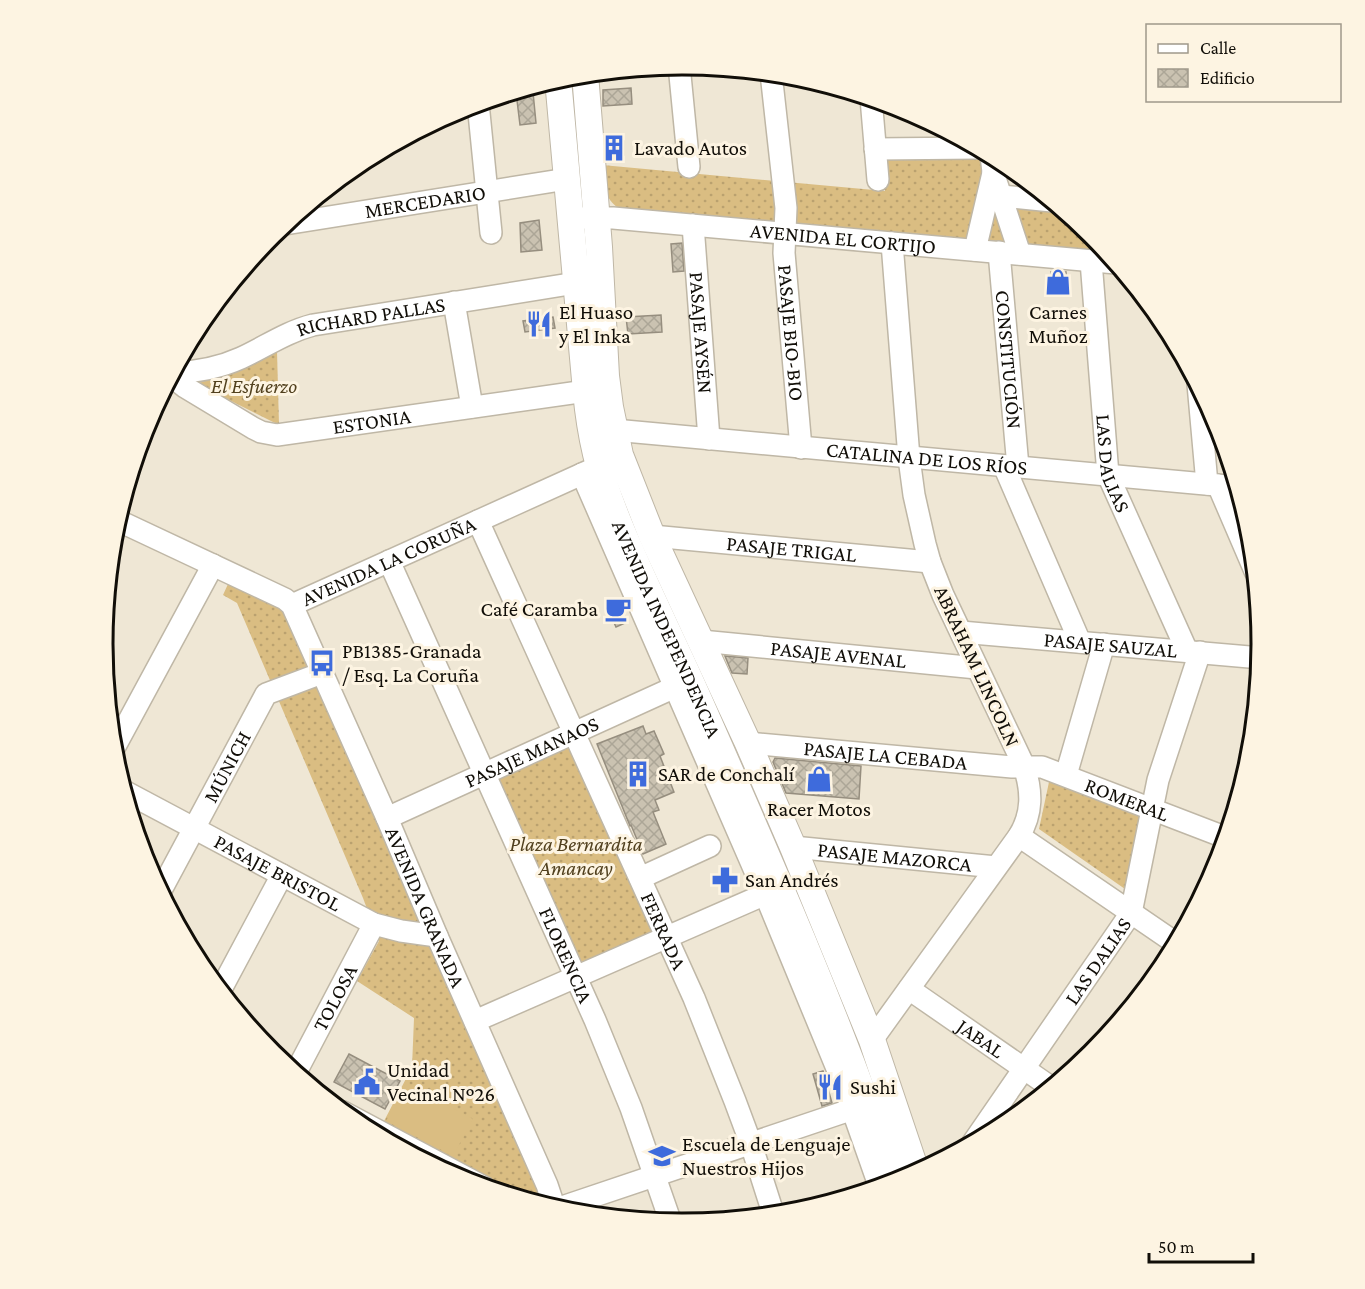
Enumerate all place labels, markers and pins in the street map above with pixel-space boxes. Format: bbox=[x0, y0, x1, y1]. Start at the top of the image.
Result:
building icon: Lavado Autos bbox=[599, 133, 629, 163]
place label: Lavado Autos bbox=[634, 136, 747, 160]
shop icon: Carnes Muñoz bbox=[1043, 267, 1073, 297]
place label: El Huaso y El Inka bbox=[558, 300, 633, 348]
place label: Carnes Muñoz bbox=[1028, 300, 1088, 348]
restaurant icon: El Huaso y El Inka bbox=[524, 309, 554, 339]
cafe icon: Café Caramba bbox=[603, 594, 633, 624]
place label: Café Caramba bbox=[481, 597, 598, 621]
place label: PB1385-Granada / Esq. La Coruña bbox=[342, 639, 482, 687]
bus stop icon: PB1385-Granada / Esq. La Coruña bbox=[307, 648, 337, 678]
building icon: SAR de Conchalí bbox=[623, 759, 653, 789]
place label: SAR de Conchalí bbox=[658, 762, 796, 786]
shop icon: Racer Motos bbox=[804, 764, 834, 794]
place label: Racer Motos bbox=[767, 797, 871, 821]
pharmacy icon: San Andrés bbox=[710, 865, 740, 895]
place label: San Andrés bbox=[745, 868, 839, 892]
place label: Unidad Vecinal Nº26 bbox=[387, 1058, 495, 1106]
public building icon: Unidad Vecinal Nº26 bbox=[352, 1067, 382, 1097]
restaurant icon: Sushi bbox=[815, 1072, 845, 1102]
place label: Sushi bbox=[850, 1075, 896, 1099]
place label: Escuela de Lenguaje Nuestros Hijos bbox=[682, 1132, 850, 1180]
school or university icon: Escuela de Lenguaje Nuestros Hijos bbox=[647, 1141, 677, 1171]

